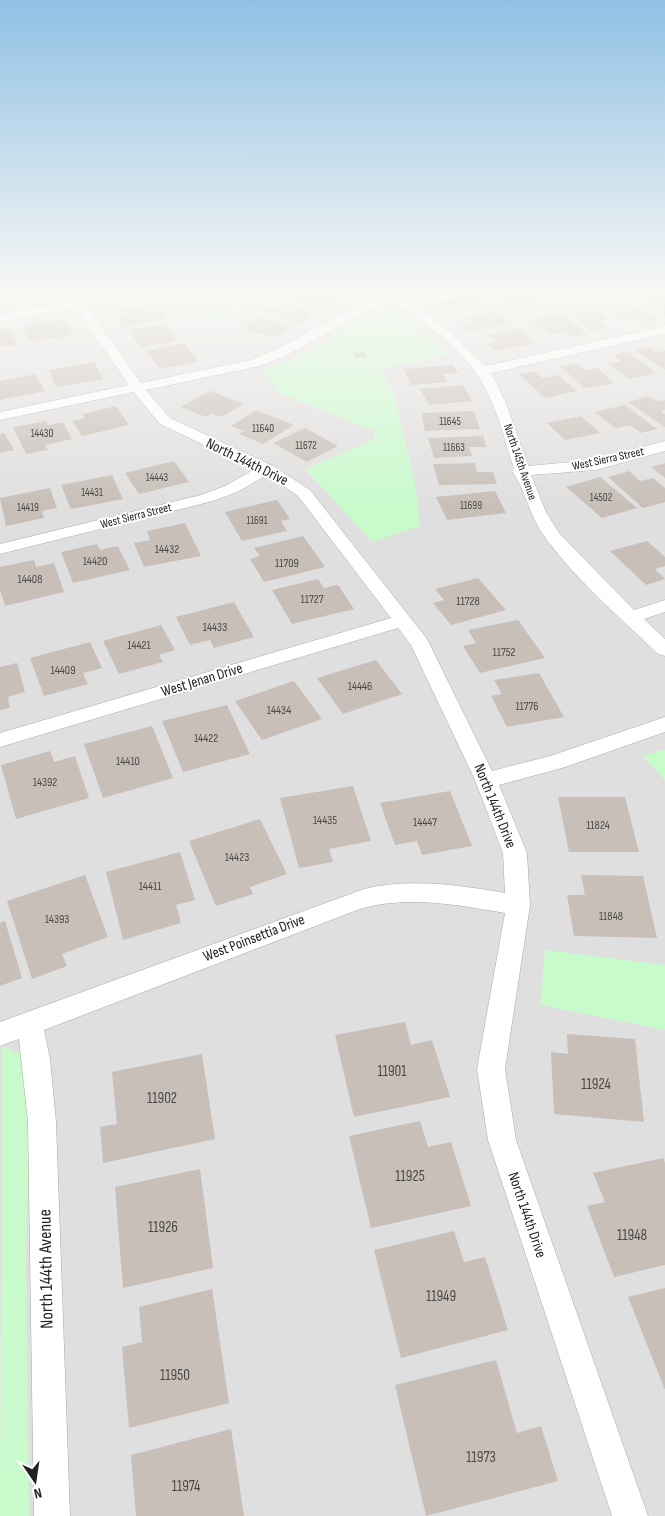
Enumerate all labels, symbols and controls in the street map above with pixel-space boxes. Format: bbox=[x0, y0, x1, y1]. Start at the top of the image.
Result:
house number: 11645 bbox=[439, 415, 461, 428]
house number: 11640 bbox=[252, 422, 274, 435]
street label: North 145th Avenue bbox=[500, 422, 540, 502]
house number: 14430 bbox=[31, 427, 53, 440]
street label: North 144th Drive bbox=[203, 434, 291, 490]
house number: 11672 bbox=[295, 439, 317, 452]
house number: 11663 bbox=[443, 441, 465, 454]
street label: West Sierra Street bbox=[571, 444, 646, 474]
house number: 14443 bbox=[146, 471, 169, 484]
house number: 14431 bbox=[81, 486, 103, 499]
house number: 14502 bbox=[590, 491, 613, 504]
house number: 11699 bbox=[460, 499, 482, 512]
street label: West Sierra Street bbox=[99, 500, 174, 532]
house number: 14419 bbox=[17, 501, 39, 514]
house number: 11691 bbox=[246, 514, 268, 527]
house number: 14432 bbox=[155, 542, 179, 557]
house number: 14420 bbox=[83, 554, 107, 569]
house number: 11709 bbox=[275, 556, 299, 571]
house number: 14408 bbox=[18, 572, 42, 587]
house number: 11727 bbox=[301, 592, 324, 607]
house number: 11728 bbox=[456, 594, 480, 609]
house number: 14433 bbox=[203, 620, 227, 635]
house number: 14421 bbox=[127, 638, 152, 653]
house number: 11752 bbox=[493, 645, 516, 660]
street label: West Jenan Drive bbox=[159, 659, 245, 701]
house number: 14409 bbox=[51, 663, 75, 678]
house number: 14446 bbox=[348, 679, 372, 694]
house number: 11776 bbox=[515, 699, 539, 714]
house number: 14434 bbox=[267, 703, 291, 718]
house number: 14422 bbox=[194, 731, 218, 746]
house number: 14410 bbox=[116, 754, 140, 769]
street label: North 144th Drive bbox=[469, 761, 521, 851]
house number: 14392 bbox=[33, 775, 57, 790]
house number: 14435 bbox=[313, 813, 337, 828]
house number: 14447 bbox=[413, 815, 437, 830]
house number: 11824 bbox=[586, 818, 610, 833]
house number: 14423 bbox=[225, 850, 249, 865]
house number: 14411 bbox=[139, 879, 162, 894]
house number: 11848 bbox=[599, 909, 623, 924]
street label: West Poinsettia Drive bbox=[201, 910, 307, 966]
house number: 14393 bbox=[45, 912, 69, 927]
house number: 11901 bbox=[377, 1062, 407, 1081]
house number: 11924 bbox=[581, 1075, 611, 1094]
house number: 11902 bbox=[147, 1089, 177, 1108]
house number: 11925 bbox=[395, 1167, 425, 1186]
street label: North 144th Drive bbox=[504, 1170, 550, 1260]
street label: North 144th Avenue bbox=[34, 1209, 58, 1329]
house number: 11926 bbox=[148, 1218, 178, 1237]
house number: 11948 bbox=[617, 1226, 647, 1245]
house number: 11949 bbox=[426, 1287, 456, 1306]
house number: 11950 bbox=[160, 1366, 190, 1385]
house number: 11973 bbox=[466, 1448, 496, 1467]
north arrow bbox=[10, 1456, 60, 1506]
house number: 11974 bbox=[172, 1477, 200, 1496]
text: N bbox=[32, 1484, 43, 1502]

